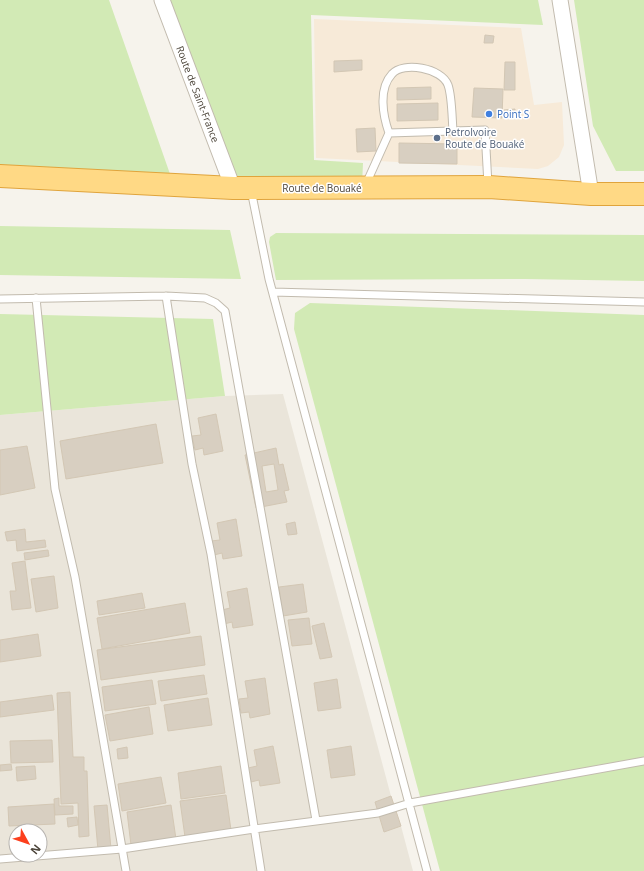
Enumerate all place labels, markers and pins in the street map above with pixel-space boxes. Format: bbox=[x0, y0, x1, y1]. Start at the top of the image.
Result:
place label: Point S bbox=[497, 107, 529, 121]
marker: Point S bbox=[484, 109, 494, 119]
place label: PetroIvoire Route de Bouaké bbox=[445, 125, 525, 151]
marker: PetroIvoire Route de Bouaké bbox=[432, 133, 442, 143]

